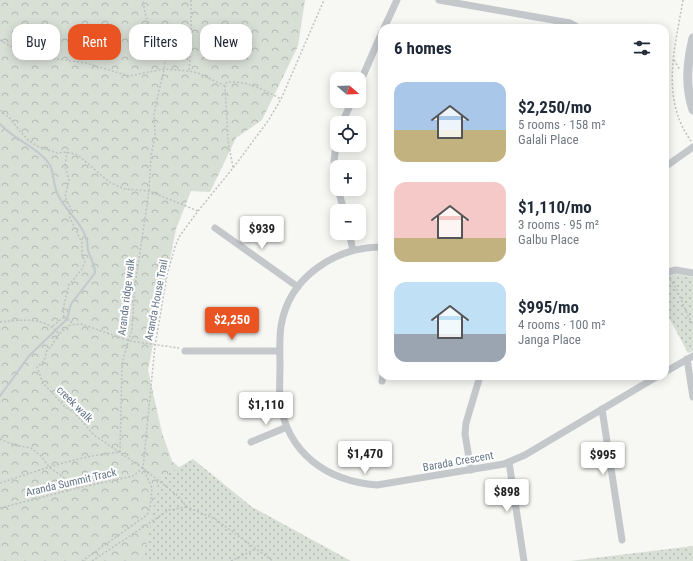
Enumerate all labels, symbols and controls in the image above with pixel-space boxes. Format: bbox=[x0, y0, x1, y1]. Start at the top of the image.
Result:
chip: Buy bbox=[12, 24, 60, 60]
chip: Rent bbox=[68, 24, 121, 60]
chip: Filters bbox=[129, 24, 192, 60]
chip: New bbox=[200, 24, 252, 60]
icon: filters bbox=[631, 37, 653, 59]
text: 6 homes bbox=[394, 38, 452, 58]
north arrow bbox=[330, 72, 366, 108]
map controls bbox=[330, 72, 366, 240]
text: $2,250/mo bbox=[518, 97, 592, 117]
icon: home bbox=[426, 98, 474, 146]
button: locate bbox=[330, 116, 366, 152]
text: 5 rooms · 158 m² bbox=[518, 117, 605, 132]
text: Galali Place bbox=[518, 132, 579, 147]
button: + bbox=[330, 160, 366, 196]
text: $1,110/mo bbox=[518, 197, 592, 217]
icon: home bbox=[426, 198, 474, 246]
button: − bbox=[330, 204, 366, 240]
pin: $939 bbox=[238, 216, 286, 250]
text: 3 rooms · 95 m² bbox=[518, 217, 599, 232]
text: $939 bbox=[249, 221, 275, 236]
text: Galbu Place bbox=[518, 232, 579, 247]
street label: Aranda ridge walk bbox=[115, 258, 138, 336]
street label: Aranda House Trail bbox=[142, 258, 171, 342]
text: $995/mo bbox=[518, 297, 579, 317]
icon: home bbox=[426, 298, 474, 346]
pin: $2,250 bbox=[199, 307, 265, 341]
text: $2,250 bbox=[214, 312, 250, 327]
text: 4 rooms · 100 m² bbox=[518, 317, 605, 332]
text: Janga Place bbox=[518, 332, 581, 347]
street label: creek walk bbox=[54, 383, 96, 425]
pin: $1,110 bbox=[233, 392, 299, 426]
text: $1,110 bbox=[248, 397, 284, 412]
pin: $1,470 bbox=[332, 441, 398, 475]
pin: $995 bbox=[579, 442, 627, 476]
text: $1,470 bbox=[347, 446, 383, 461]
text: $995 bbox=[590, 447, 616, 462]
street label: Barada Crescent bbox=[422, 449, 494, 474]
street label: Aranda Summit Track bbox=[24, 466, 118, 499]
pin: $898 bbox=[483, 479, 531, 513]
text: $898 bbox=[494, 484, 520, 499]

